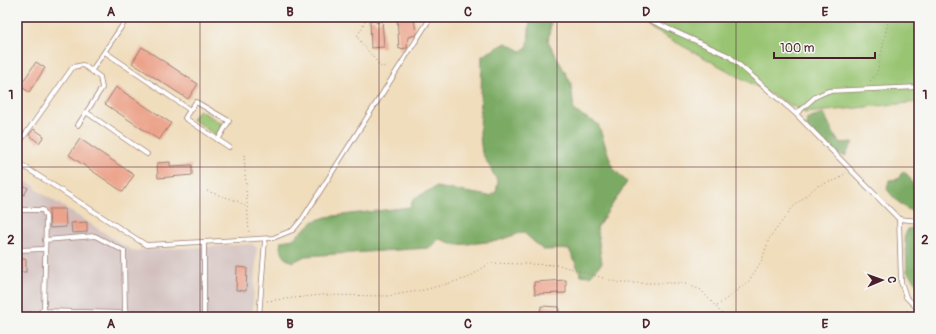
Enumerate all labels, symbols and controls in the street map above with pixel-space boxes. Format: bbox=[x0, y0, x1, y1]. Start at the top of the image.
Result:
text: A bbox=[107, 4, 116, 20]
text: B bbox=[286, 4, 294, 20]
text: C bbox=[464, 4, 472, 20]
text: D bbox=[642, 4, 650, 20]
text: E bbox=[822, 4, 829, 20]
scale bar bbox=[774, 34, 875, 60]
text: 100 m bbox=[780, 41, 815, 56]
text: 1 bbox=[8, 87, 14, 103]
text: 1 bbox=[922, 87, 928, 103]
text: 2 bbox=[7, 232, 15, 248]
text: 2 bbox=[921, 232, 929, 248]
north arrow bbox=[862, 260, 902, 300]
text: С bbox=[885, 276, 898, 283]
text: A bbox=[107, 316, 116, 332]
text: B bbox=[286, 316, 294, 332]
text: C bbox=[464, 316, 472, 332]
text: D bbox=[642, 316, 650, 332]
text: E bbox=[822, 316, 829, 332]

